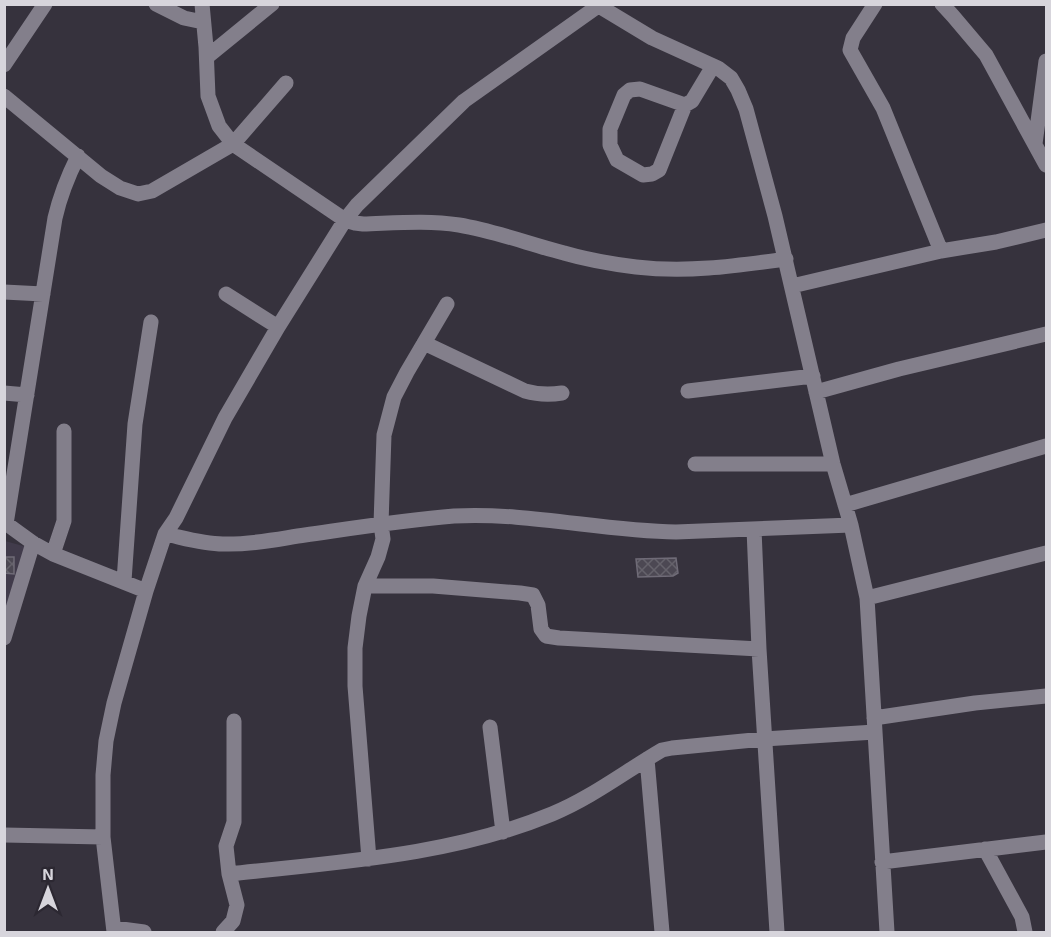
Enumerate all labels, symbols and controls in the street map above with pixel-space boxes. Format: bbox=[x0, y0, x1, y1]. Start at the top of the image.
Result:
north arrow bbox=[18, 859, 78, 919]
text: N bbox=[42, 864, 54, 883]

